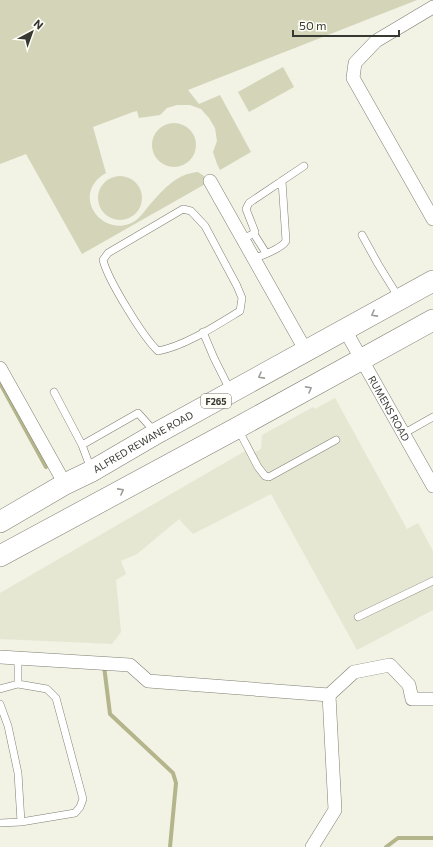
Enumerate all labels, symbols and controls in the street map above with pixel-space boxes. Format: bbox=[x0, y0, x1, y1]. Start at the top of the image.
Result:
north arrow bbox=[12, 12, 52, 52]
scale bar bbox=[293, 12, 399, 38]
text: N bbox=[32, 16, 46, 32]
text: 50 m bbox=[299, 18, 327, 32]
one-way arrow bbox=[371, 309, 379, 316]
one-way arrow bbox=[257, 372, 265, 379]
street label: RUMENS ROAD bbox=[366, 374, 412, 443]
one-way arrow bbox=[305, 386, 312, 394]
road number: F265 bbox=[201, 394, 231, 408]
street label: ALFRED REWANE ROAD bbox=[91, 408, 195, 475]
one-way arrow bbox=[117, 488, 124, 495]

